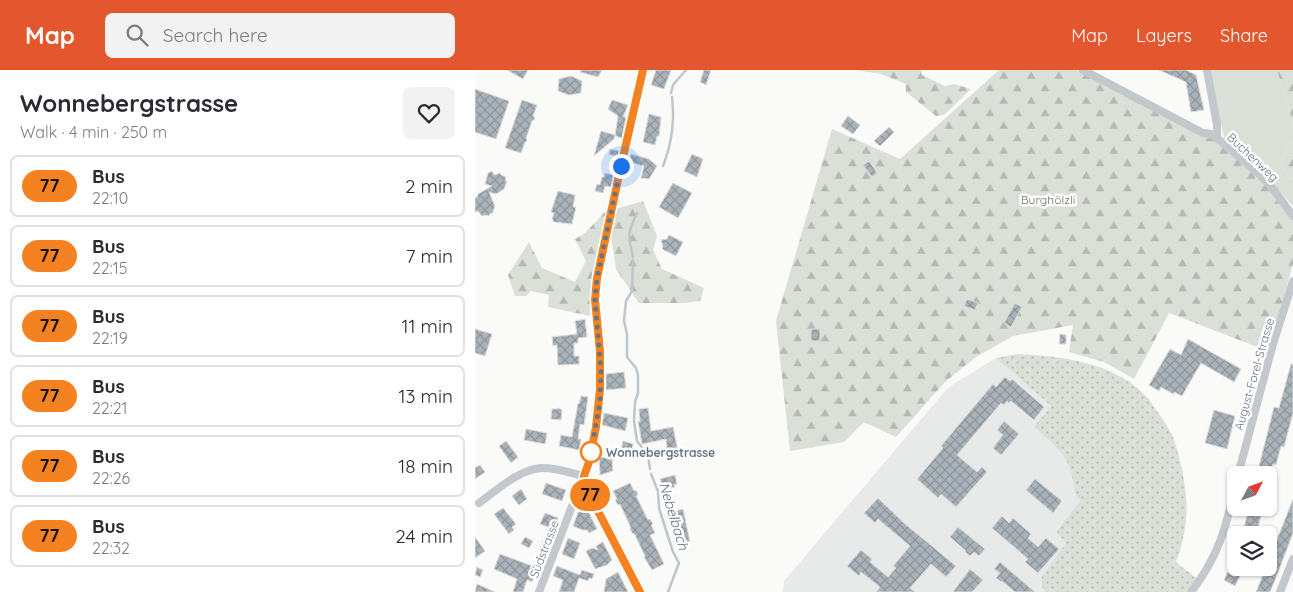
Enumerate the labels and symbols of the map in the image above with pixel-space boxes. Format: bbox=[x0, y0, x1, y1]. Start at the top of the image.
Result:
street label: Buchenweg bbox=[1224, 129, 1282, 185]
your location bbox=[609, 154, 634, 179]
park label: Burghölzli bbox=[1021, 192, 1075, 207]
street label: August-Forel-Strasse bbox=[1231, 316, 1277, 432]
marker: Wonnebergstrasse bbox=[580, 441, 602, 463]
place label: Wonnebergstrasse bbox=[606, 445, 715, 460]
north arrow bbox=[1227, 466, 1277, 516]
line badge: 77 bbox=[567, 479, 613, 511]
water label: Nebelbach bbox=[655, 480, 693, 553]
street label: Südstrasse bbox=[526, 518, 562, 580]

